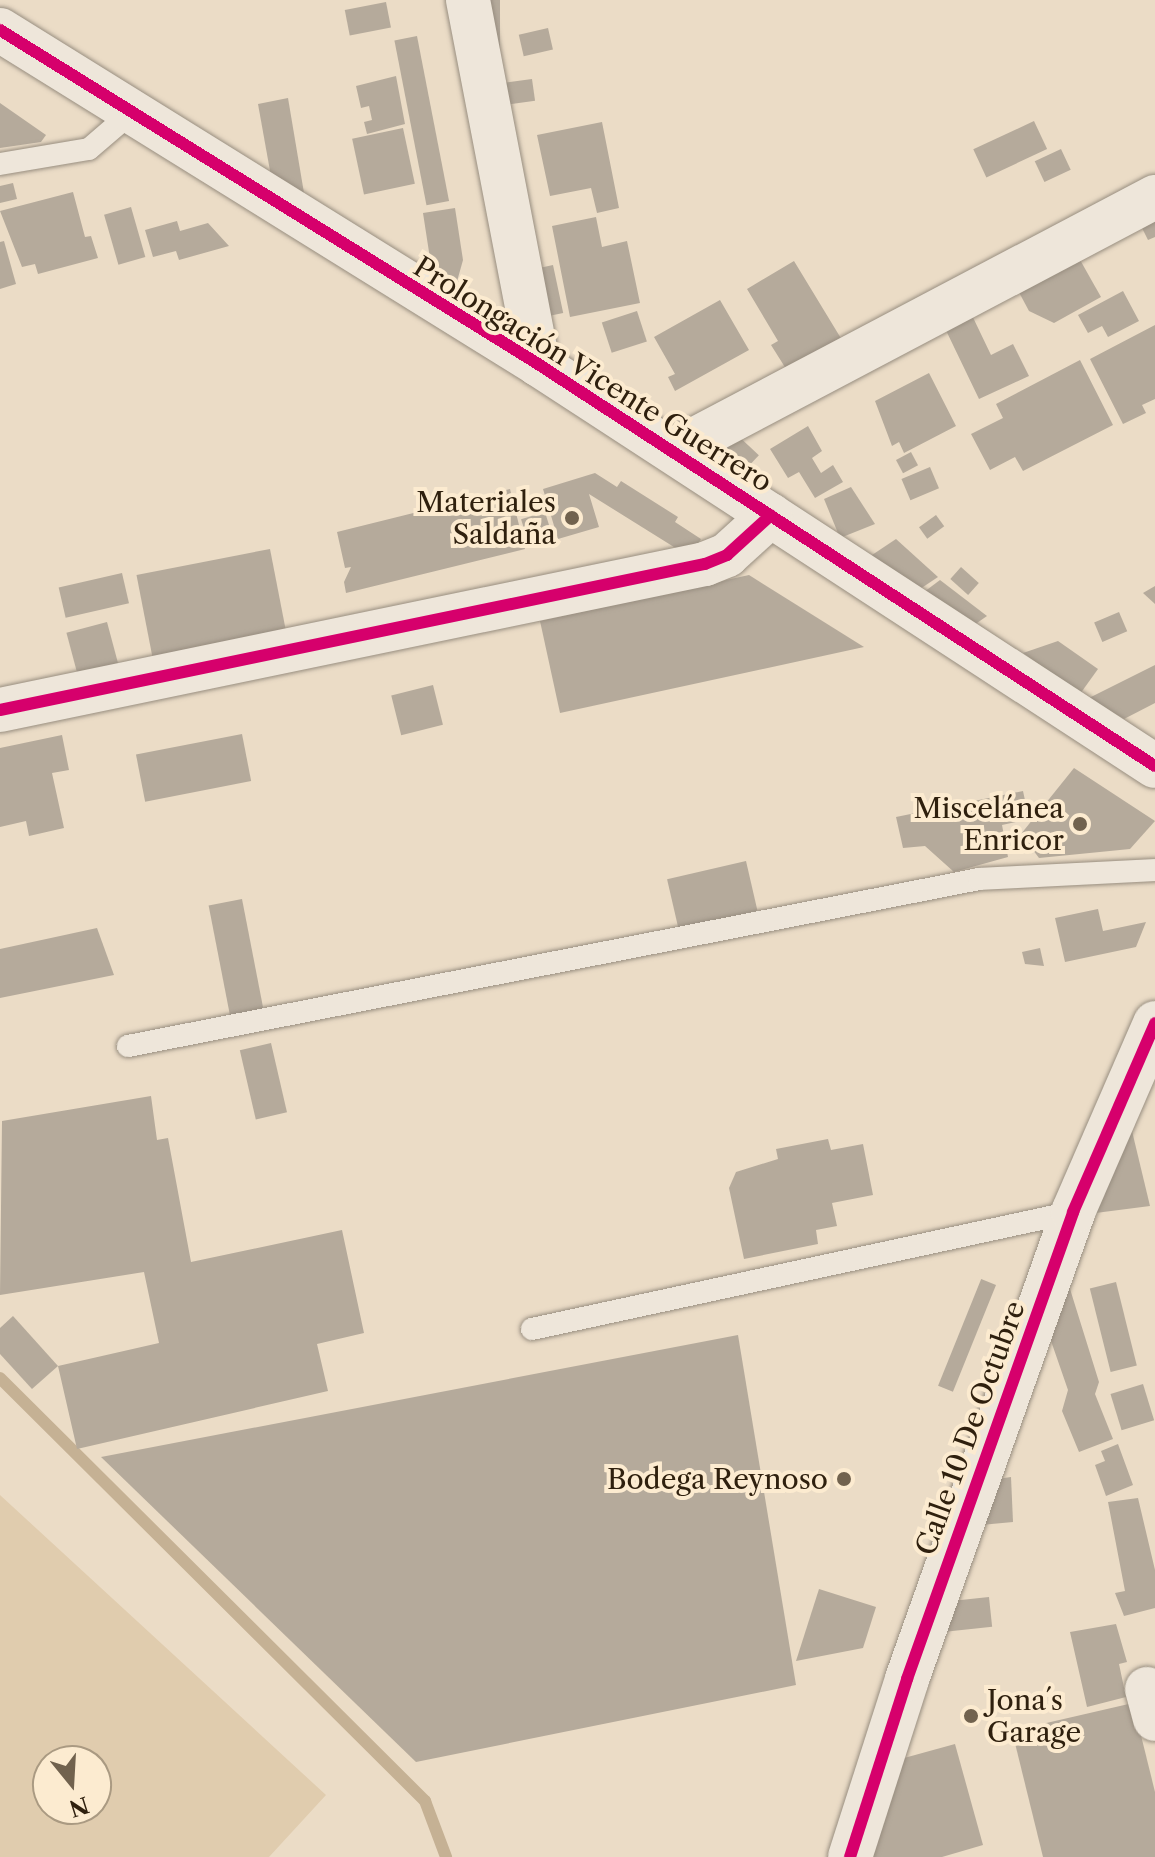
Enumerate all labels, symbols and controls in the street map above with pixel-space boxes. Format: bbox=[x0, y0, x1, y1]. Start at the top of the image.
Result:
street label: Prolongación Vicente Guerrero bbox=[407, 249, 779, 499]
place label: Materiales Saldaña bbox=[416, 485, 556, 551]
marker: Materiales Saldaña bbox=[563, 509, 581, 527]
place label: Miscelánea Enricor bbox=[914, 791, 1064, 857]
marker: Miscelánea Enricor bbox=[1071, 815, 1089, 833]
street label: Calle 10 De Octubre bbox=[908, 1296, 1032, 1560]
place label: Bodega Reynoso bbox=[607, 1462, 828, 1496]
marker: Bodega Reynoso bbox=[835, 1470, 853, 1488]
place label: Jona´s Garage bbox=[987, 1683, 1081, 1749]
marker: Jona´s Garage bbox=[962, 1707, 980, 1725]
north arrow bbox=[32, 1745, 112, 1825]
text: N bbox=[66, 1791, 92, 1822]

